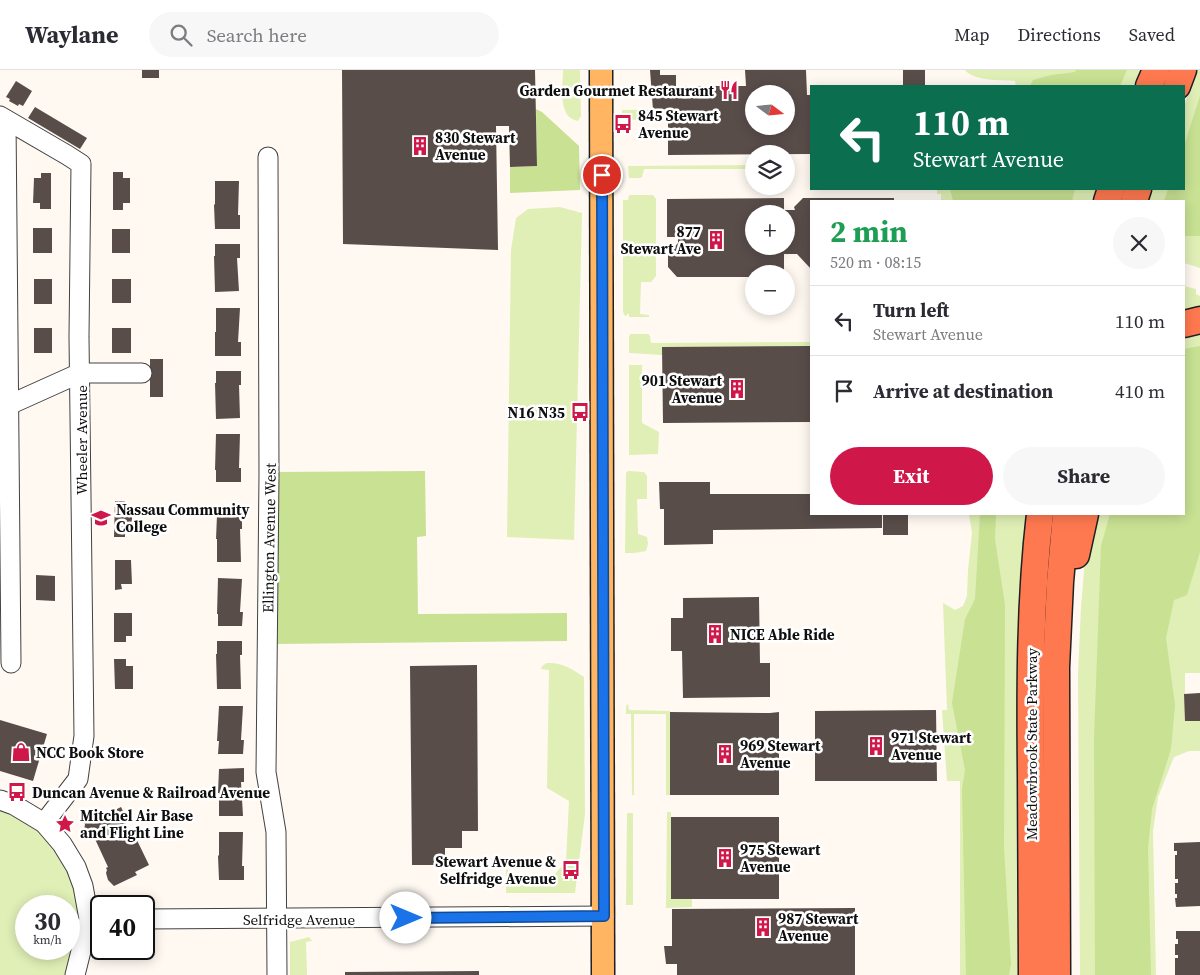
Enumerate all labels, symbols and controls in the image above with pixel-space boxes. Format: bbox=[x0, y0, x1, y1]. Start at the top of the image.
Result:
search box bbox=[149, 12, 499, 57]
text: Waylane bbox=[25, 18, 119, 51]
icon: search bbox=[167, 21, 195, 49]
text: Search here bbox=[207, 22, 307, 48]
text: Map bbox=[954, 22, 990, 47]
text: Directions bbox=[1018, 22, 1101, 47]
text: Saved bbox=[1129, 22, 1175, 47]
restaurant icon: Garden Gourmet Restaurant bbox=[718, 79, 740, 101]
place label: Garden Gourmet Restaurant bbox=[520, 80, 715, 101]
north arrow bbox=[745, 85, 795, 135]
map controls bbox=[745, 85, 795, 315]
text: 110 m bbox=[913, 99, 1009, 147]
place label: 845 Stewart Avenue bbox=[638, 105, 719, 143]
icon: left bbox=[830, 105, 895, 170]
bus stop icon: 845 Stewart Avenue bbox=[612, 113, 634, 135]
place label: 830 Stewart Avenue bbox=[435, 127, 516, 165]
building icon: 830 Stewart Avenue bbox=[409, 135, 431, 157]
text: Stewart Avenue bbox=[913, 144, 1064, 174]
button: layers bbox=[745, 145, 795, 195]
pin bbox=[581, 154, 623, 196]
icon: arrive bbox=[588, 161, 616, 189]
button: + bbox=[745, 205, 795, 255]
text: 2 min bbox=[830, 211, 908, 252]
button: close bbox=[1113, 217, 1165, 269]
place label: 877 Stewart Ave bbox=[620, 221, 701, 259]
building icon: 877 Stewart Ave bbox=[705, 229, 727, 251]
text: 520 m · 08:15 bbox=[830, 251, 921, 273]
button: − bbox=[745, 265, 795, 315]
text: Turn left bbox=[873, 297, 949, 323]
icon: left bbox=[830, 307, 858, 335]
text: 110 m bbox=[1115, 308, 1165, 334]
text: Stewart Avenue bbox=[873, 323, 983, 345]
place label: 901 Stewart Avenue bbox=[642, 370, 723, 408]
icon: arrive bbox=[830, 377, 858, 405]
building icon: 901 Stewart Avenue bbox=[726, 378, 748, 400]
text: Arrive at destination bbox=[873, 378, 1053, 404]
text: 410 m bbox=[1115, 378, 1165, 404]
street label: Wheeler Avenue bbox=[71, 385, 92, 495]
bus stop icon: N16 N35 bbox=[569, 401, 591, 423]
place label: N16 N35 bbox=[507, 402, 565, 423]
button: Exit bbox=[830, 447, 993, 505]
button: Share bbox=[1003, 447, 1165, 505]
street label: Ellington Avenue West bbox=[257, 463, 281, 613]
place label: Nassau Community College bbox=[116, 499, 249, 537]
school or university icon: Nassau Community College bbox=[90, 507, 112, 529]
building icon: NICE Able Ride bbox=[704, 623, 726, 645]
place label: NICE Able Ride bbox=[730, 624, 835, 645]
street label: Meadowbrook State Parkway bbox=[1021, 648, 1042, 840]
place label: 971 Stewart Avenue bbox=[891, 727, 972, 765]
place label: 969 Stewart Avenue bbox=[740, 735, 821, 773]
building icon: 971 Stewart Avenue bbox=[865, 735, 887, 757]
shop icon: NCC Book Store bbox=[10, 741, 32, 763]
place label: NCC Book Store bbox=[36, 742, 144, 763]
building icon: 969 Stewart Avenue bbox=[714, 743, 736, 765]
bus stop icon: Duncan Avenue & Railroad Avenue bbox=[6, 781, 28, 803]
place label: Duncan Avenue & Railroad Avenue bbox=[32, 782, 270, 803]
place label: Mitchel Air Base and Flight Line bbox=[80, 805, 193, 843]
place icon: Mitchel Air Base and Flight Line bbox=[54, 813, 76, 835]
place label: 975 Stewart Avenue bbox=[740, 839, 821, 877]
building icon: 975 Stewart Avenue bbox=[714, 847, 736, 869]
place label: Stewart Avenue & Selfridge Avenue bbox=[435, 851, 556, 889]
bus stop icon: Stewart Avenue & Selfridge Avenue bbox=[560, 859, 582, 881]
position arrow bbox=[379, 891, 431, 943]
speed limit sign: 40 bbox=[90, 895, 155, 960]
text: 30 bbox=[34, 904, 61, 938]
place label: 987 Stewart Avenue bbox=[778, 908, 859, 946]
street label: Selfridge Avenue bbox=[243, 909, 355, 930]
building icon: 987 Stewart Avenue bbox=[752, 916, 774, 938]
text: km/h bbox=[33, 932, 62, 948]

